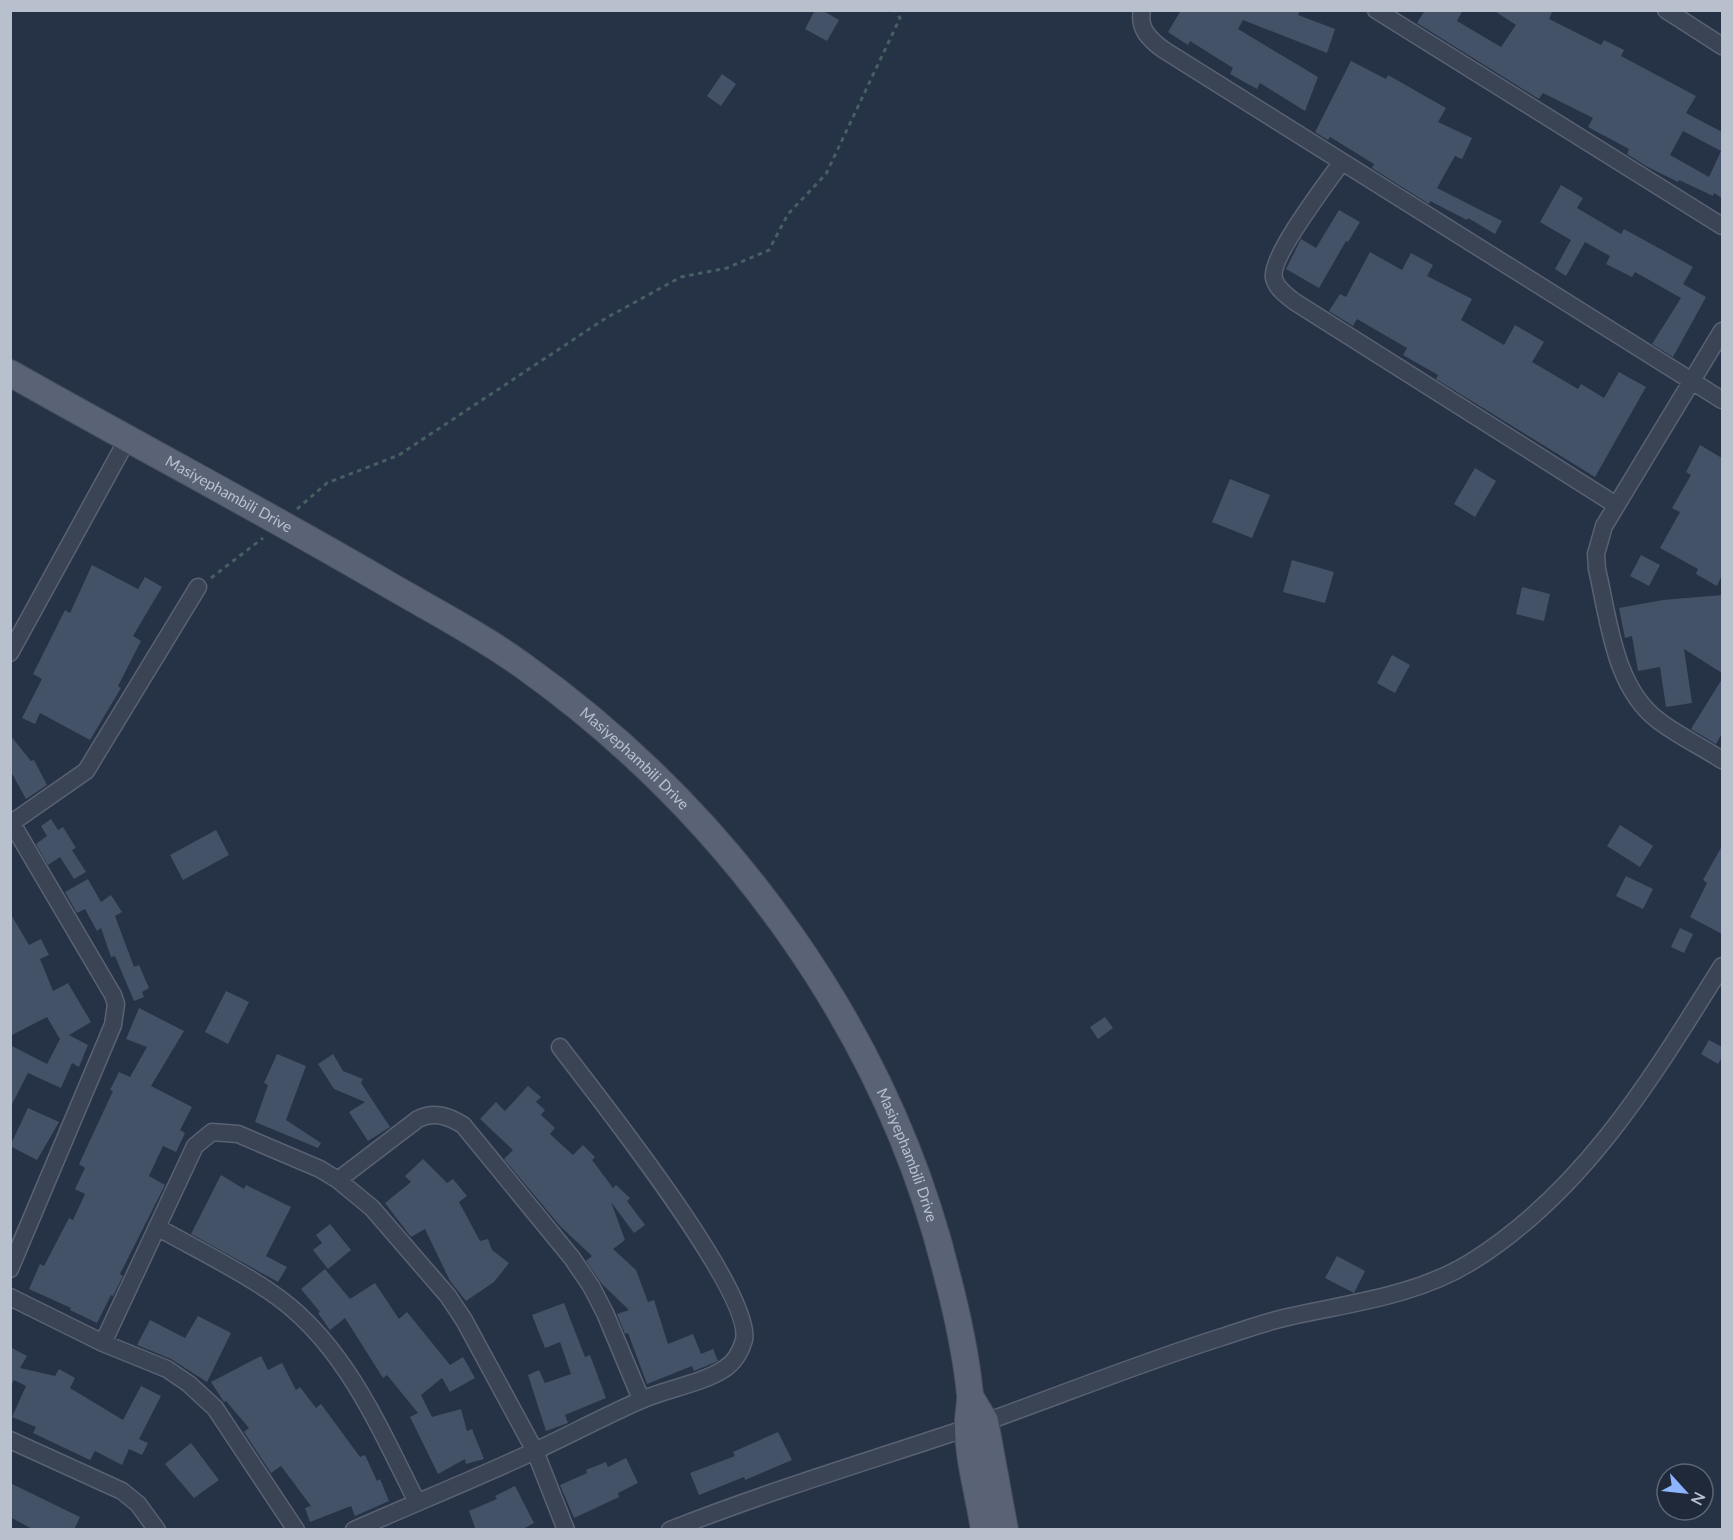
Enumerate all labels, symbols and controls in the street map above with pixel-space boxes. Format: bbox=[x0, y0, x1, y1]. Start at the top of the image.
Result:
street label: Masiyephambili Drive bbox=[163, 451, 296, 536]
street label: Masiyephambili Drive bbox=[577, 703, 693, 813]
street label: Masiyephambili Drive bbox=[873, 1085, 942, 1224]
north arrow bbox=[1655, 1462, 1715, 1522]
text: N bbox=[1688, 1489, 1710, 1509]

